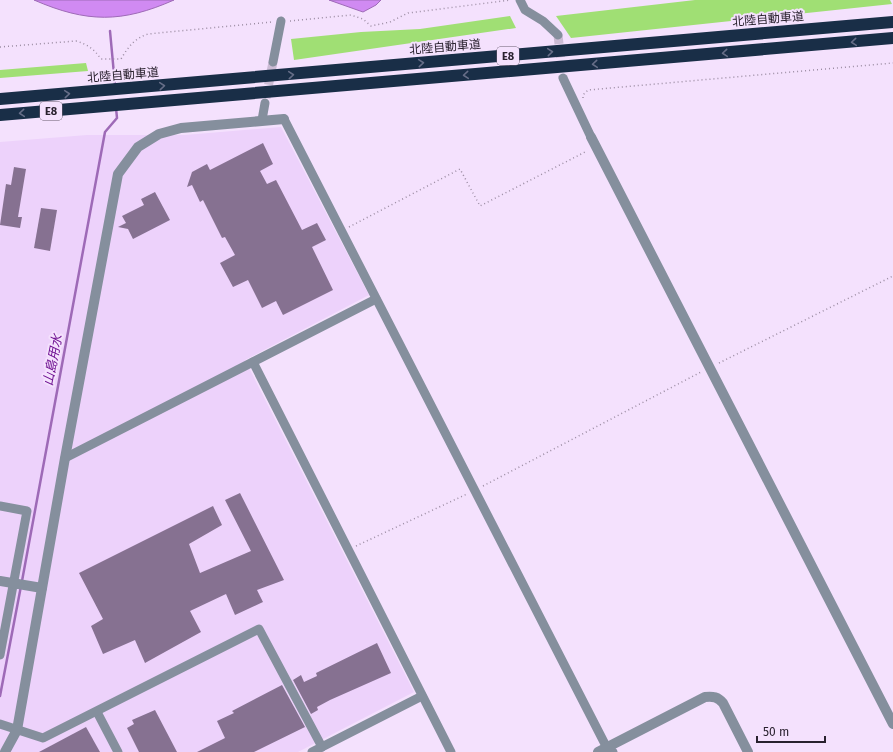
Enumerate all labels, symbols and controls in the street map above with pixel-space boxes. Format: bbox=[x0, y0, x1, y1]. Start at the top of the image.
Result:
street label: 北陸自動車道 bbox=[732, 9, 804, 29]
street label: 北陸自動車道 bbox=[409, 37, 481, 57]
one-way arrow bbox=[851, 37, 857, 46]
road number: E8 bbox=[497, 47, 519, 65]
one-way arrow bbox=[547, 48, 553, 57]
one-way arrow bbox=[722, 49, 728, 58]
one-way arrow bbox=[418, 59, 424, 68]
one-way arrow bbox=[592, 60, 598, 69]
street label: 北陸自動車道 bbox=[87, 65, 159, 85]
one-way arrow bbox=[288, 70, 294, 79]
one-way arrow bbox=[463, 70, 469, 79]
one-way arrow bbox=[159, 81, 165, 90]
one-way arrow bbox=[64, 89, 70, 98]
road number: E8 bbox=[40, 102, 62, 120]
one-way arrow bbox=[19, 108, 25, 117]
water label: 山島用水 bbox=[40, 331, 65, 387]
scale bar bbox=[757, 718, 825, 744]
text: 50 m bbox=[763, 725, 789, 739]

